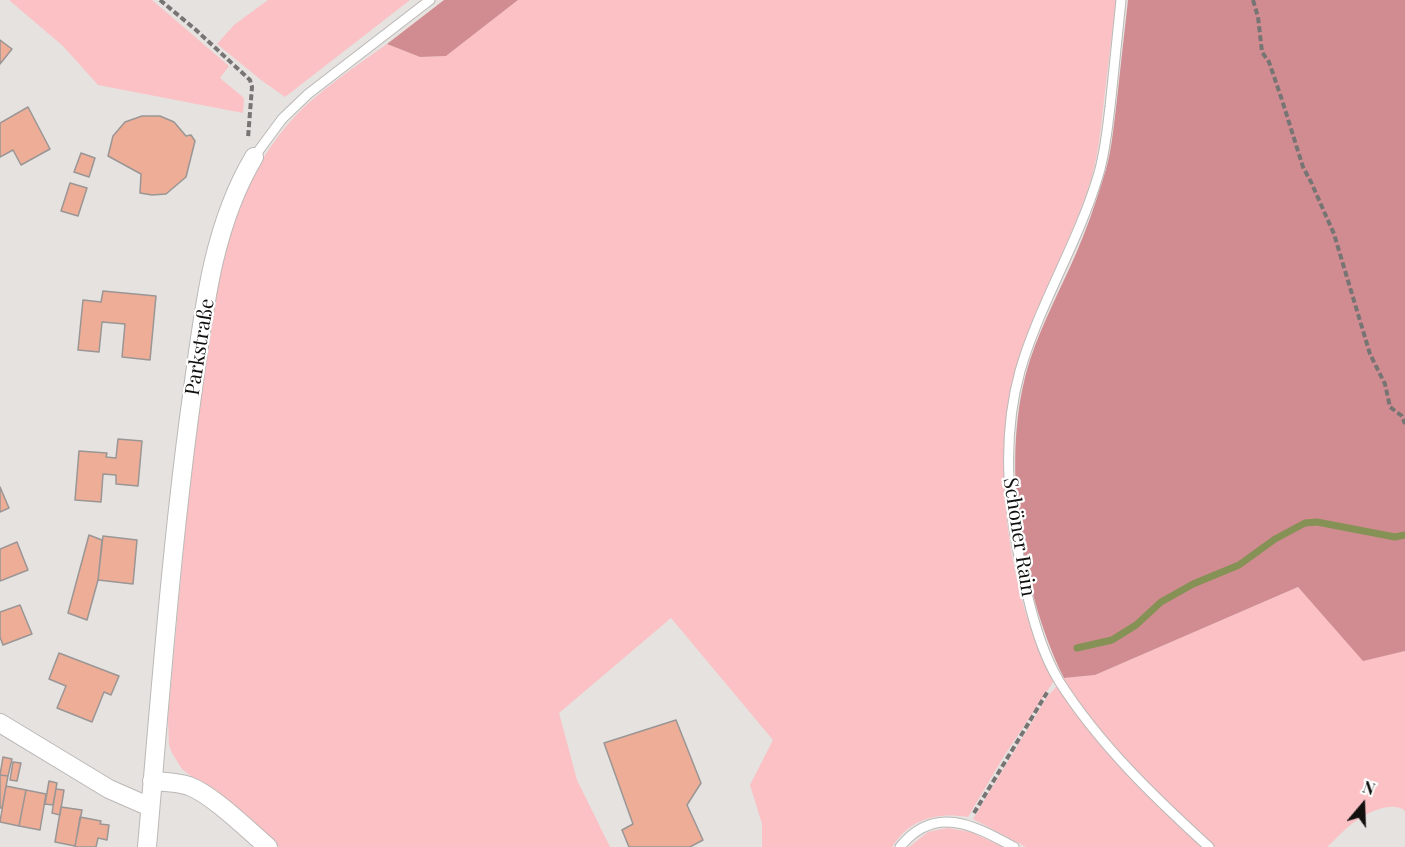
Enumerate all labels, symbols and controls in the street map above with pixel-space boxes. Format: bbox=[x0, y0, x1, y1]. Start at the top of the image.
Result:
street label: Parkstraße bbox=[181, 297, 219, 397]
street label: Schöner Rain bbox=[998, 476, 1040, 598]
north arrow bbox=[1333, 775, 1393, 835]
text: N bbox=[1360, 776, 1378, 799]

